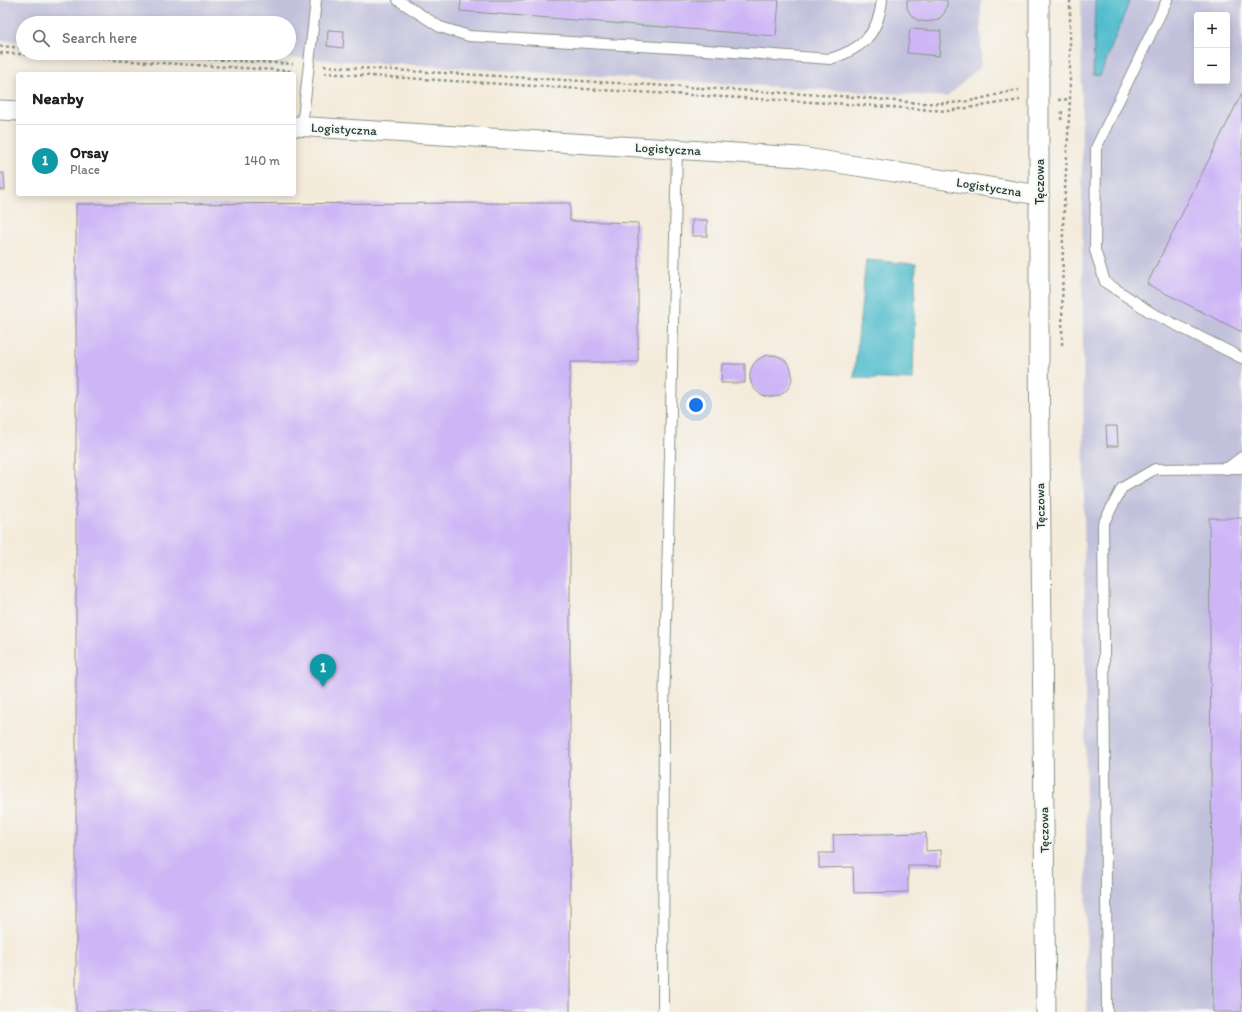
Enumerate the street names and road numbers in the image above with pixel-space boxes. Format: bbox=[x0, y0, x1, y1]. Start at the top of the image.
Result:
street label: Logistyczna bbox=[311, 120, 378, 138]
street label: Logistyczna bbox=[635, 140, 702, 158]
street label: Tęczowa bbox=[1032, 158, 1047, 205]
street label: Logistyczna bbox=[955, 174, 1023, 200]
street label: Tęczowa bbox=[1032, 482, 1048, 529]
street label: Tęczowa bbox=[1036, 806, 1052, 853]

